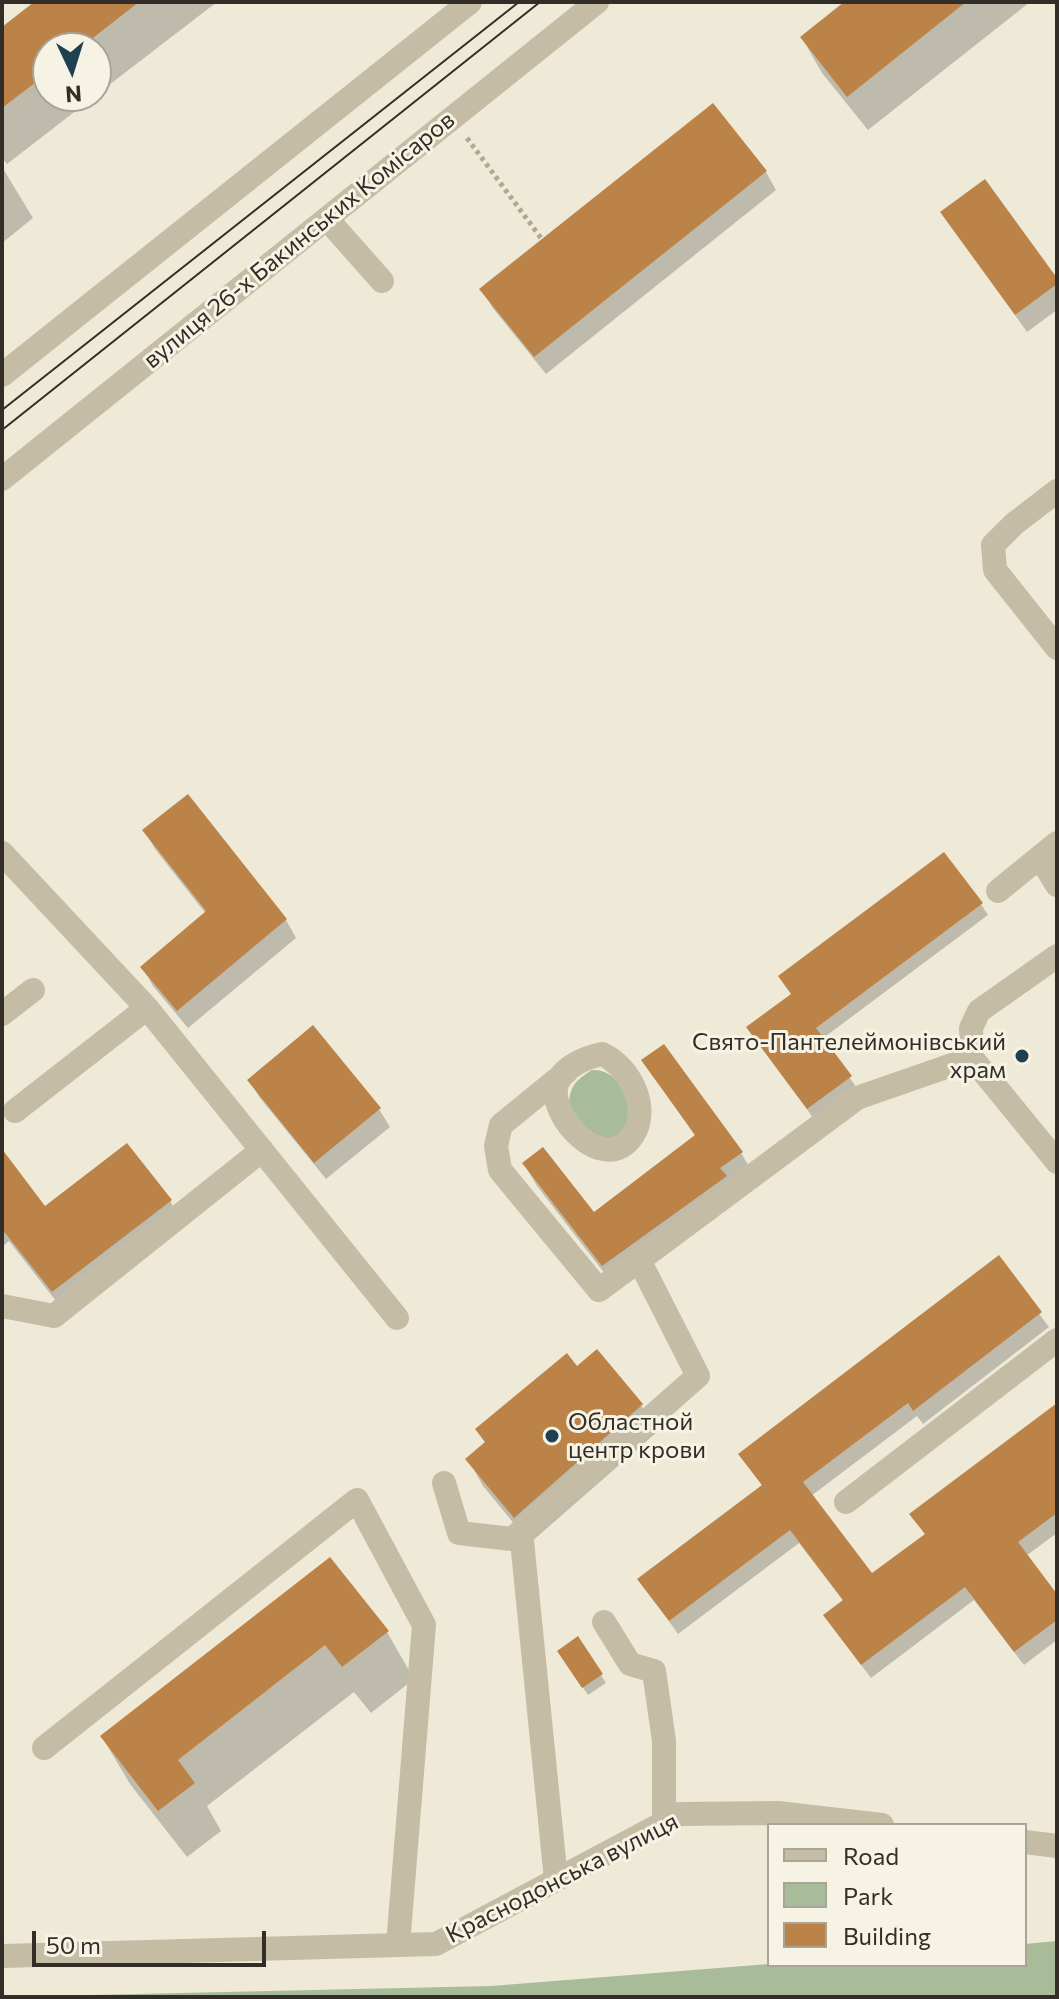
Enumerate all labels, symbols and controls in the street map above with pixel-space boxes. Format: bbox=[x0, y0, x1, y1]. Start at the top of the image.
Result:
north arrow bbox=[32, 32, 112, 112]
text: N bbox=[64, 80, 83, 108]
street label: вулиця 26-х Бакинських Комісаров bbox=[138, 105, 460, 375]
place label: Свято-Пантелеймонівський храм bbox=[692, 1028, 1006, 1084]
marker: Свято-Пантелеймонівський храм bbox=[1013, 1047, 1031, 1065]
place label: Областной центр крови bbox=[568, 1408, 706, 1464]
marker: Областной центр крови bbox=[543, 1427, 561, 1445]
street label: Краснодонська вулиця bbox=[441, 1807, 683, 1949]
legend bbox=[767, 1823, 1027, 1967]
text: Road bbox=[843, 1841, 899, 1870]
text: Park bbox=[843, 1881, 893, 1910]
scale bar bbox=[36, 1915, 270, 1965]
text: Building bbox=[843, 1921, 931, 1950]
text: 50 m bbox=[46, 1930, 101, 1959]

